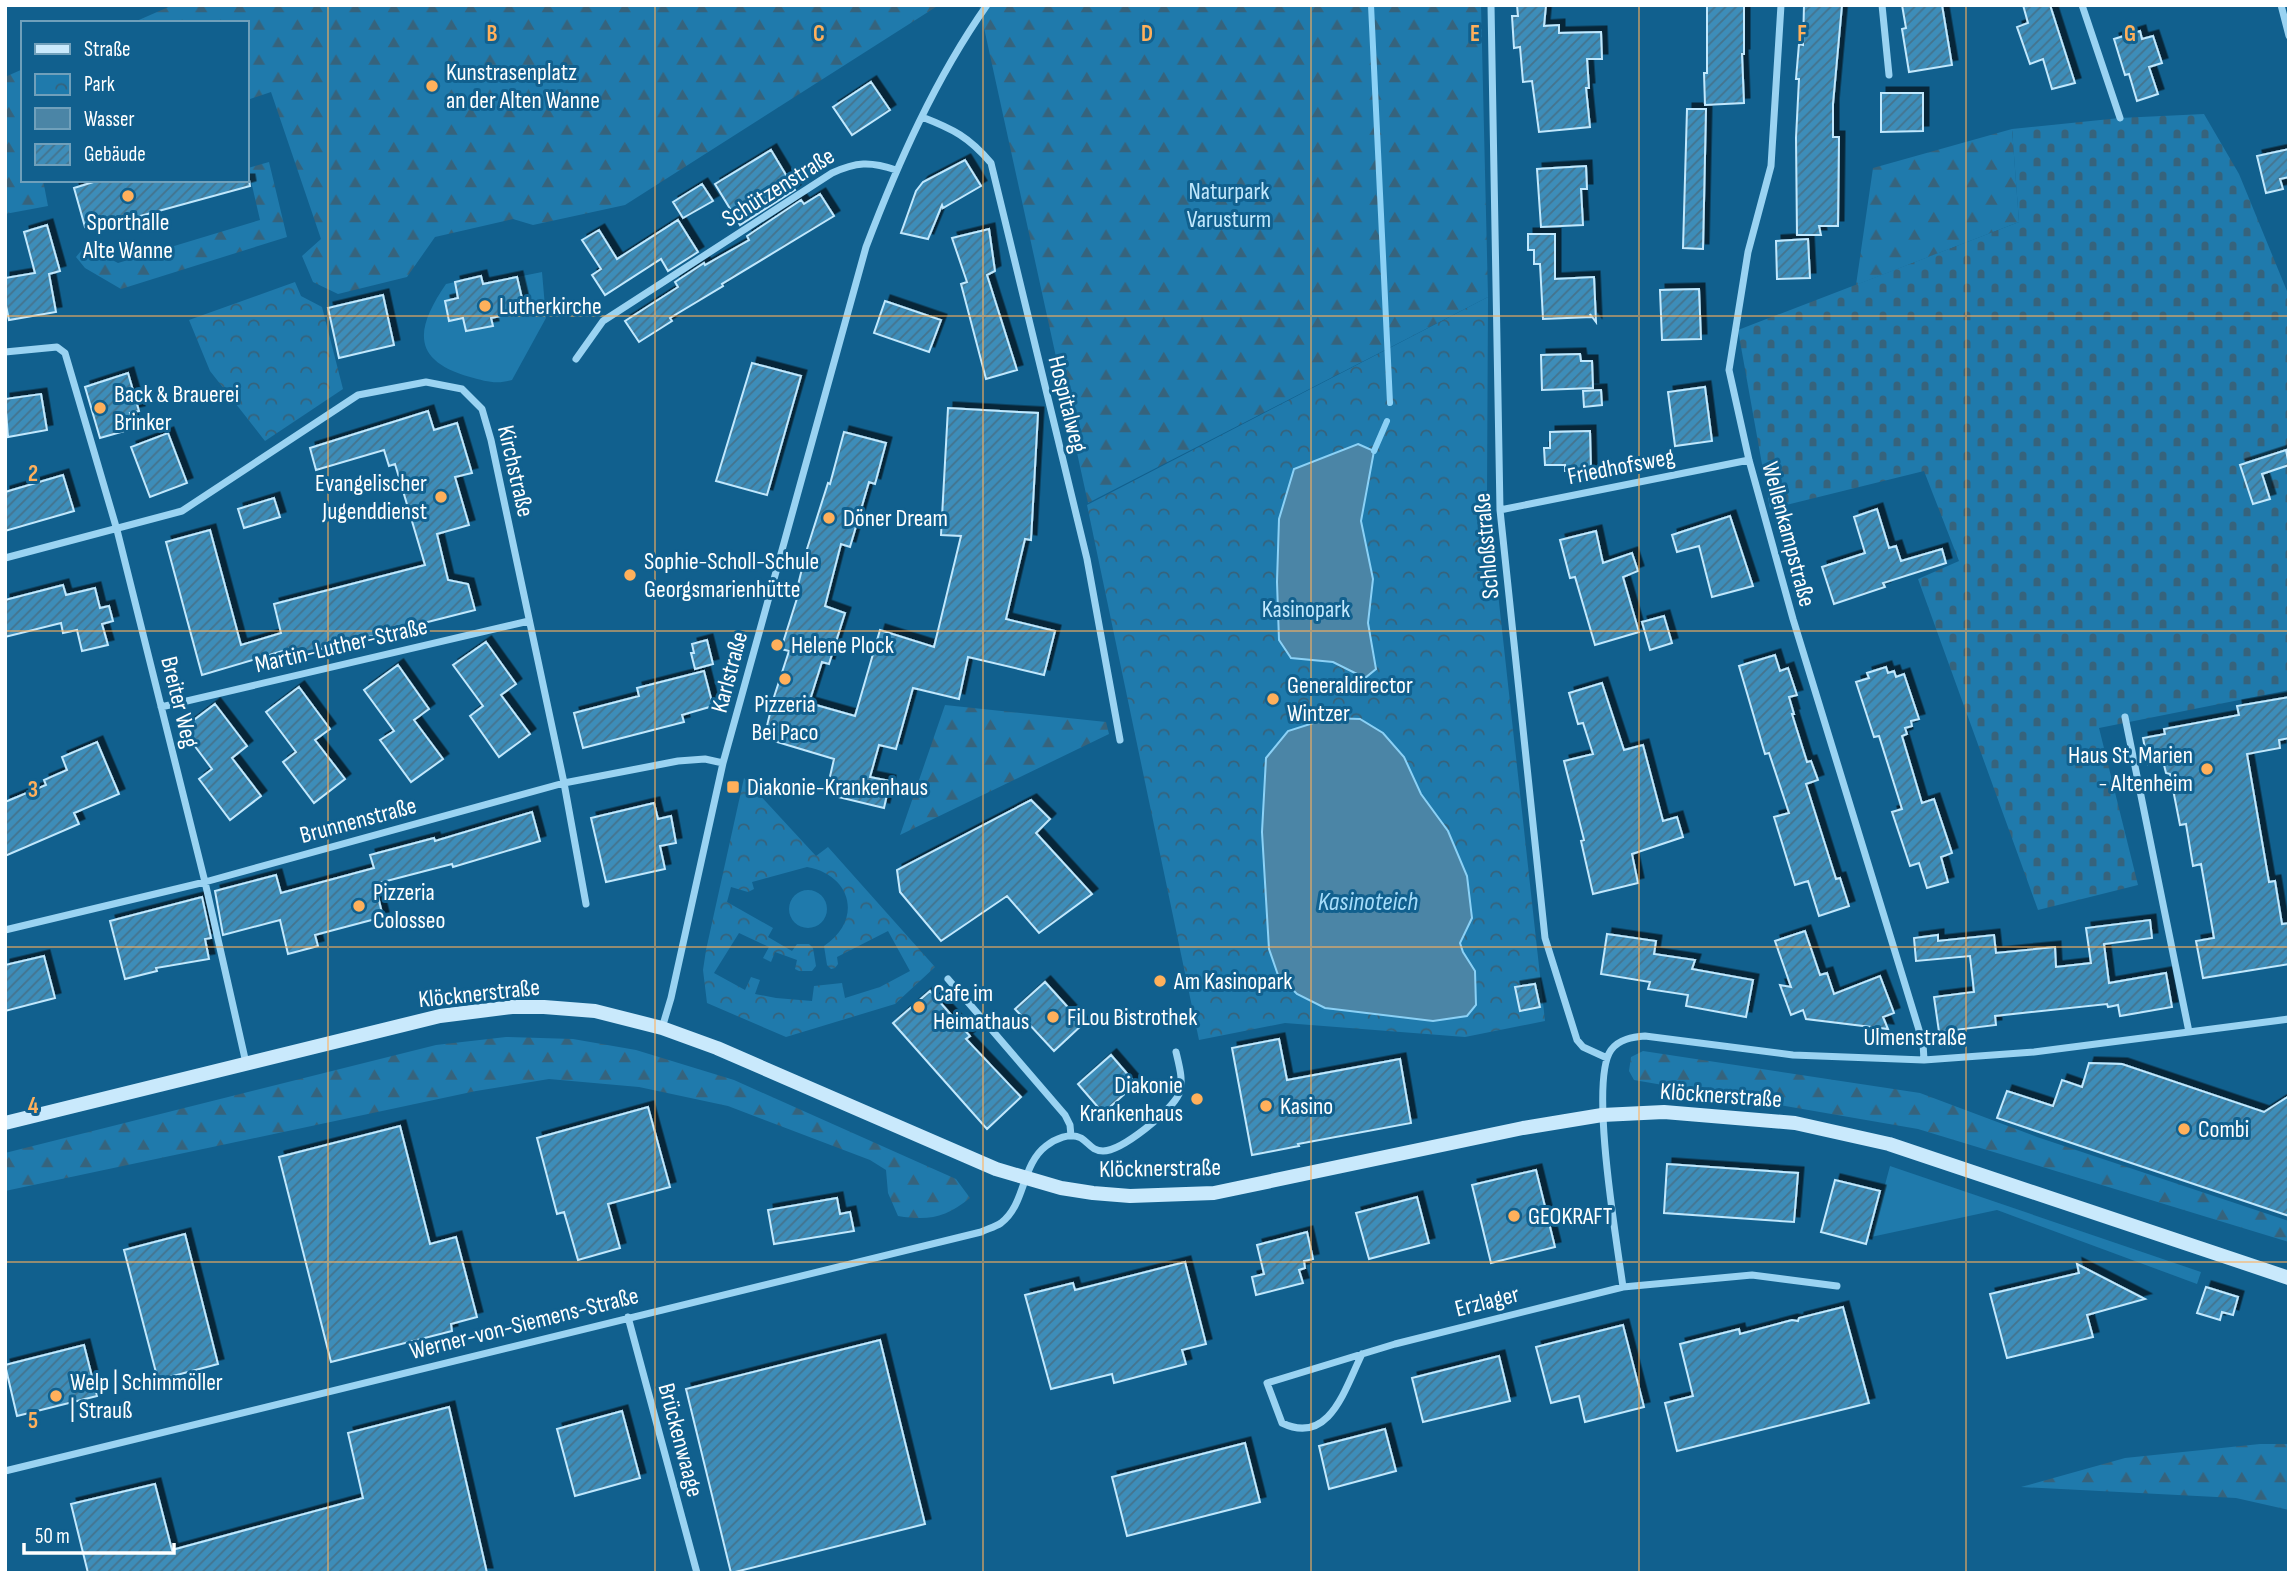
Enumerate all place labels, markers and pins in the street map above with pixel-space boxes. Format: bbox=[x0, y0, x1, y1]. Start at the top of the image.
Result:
place label: Kunstrasenplatz an der Alten Wanne bbox=[446, 58, 600, 115]
marker: Kunstrasenplatz an der Alten Wanne bbox=[424, 78, 440, 94]
marker: Sporthalle Alte Wanne bbox=[120, 188, 136, 204]
place label: Sporthalle Alte Wanne bbox=[82, 208, 173, 265]
place label: Lutherkirche bbox=[499, 292, 602, 321]
marker: Lutherkirche bbox=[477, 298, 493, 314]
place label: Back & Brauerei Brinker bbox=[114, 380, 239, 437]
marker: Back & Brauerei Brinker bbox=[92, 400, 108, 416]
place label: Evangelischer Jugenddienst bbox=[315, 469, 427, 526]
marker: Evangelischer Jugenddienst bbox=[433, 489, 449, 505]
place label: Döner Dream bbox=[843, 504, 948, 533]
marker: Döner Dream bbox=[821, 510, 837, 526]
place label: Sophie-Scholl-Schule Georgsmarienhütte bbox=[644, 547, 819, 604]
marker: Sophie-Scholl-Schule Georgsmarienhütte bbox=[622, 567, 638, 583]
place label: Helene Plock bbox=[791, 631, 894, 660]
marker: Helene Plock bbox=[769, 637, 785, 653]
marker: Pizzeria Bei Paco bbox=[777, 671, 793, 687]
place label: Generaldirector Wintzer bbox=[1287, 671, 1413, 728]
place label: Pizzeria Bei Paco bbox=[751, 690, 819, 747]
marker: Generaldirector Wintzer bbox=[1265, 691, 1281, 707]
place label: Haus St. Marien - Altenheim bbox=[2068, 741, 2193, 798]
marker: Haus St. Marien - Altenheim bbox=[2199, 761, 2215, 777]
place label: Diakonie-Krankenhaus bbox=[747, 773, 928, 802]
marker: Diakonie-Krankenhaus bbox=[725, 779, 741, 795]
place label: Pizzeria Colosseo bbox=[373, 878, 445, 935]
marker: Pizzeria Colosseo bbox=[351, 898, 367, 914]
place label: Am Kasinopark bbox=[1173, 967, 1292, 996]
marker: Am Kasinopark bbox=[1152, 973, 1168, 989]
place label: Cafe im Heimathaus bbox=[933, 979, 1029, 1036]
marker: Cafe im Heimathaus bbox=[911, 999, 927, 1015]
place label: FiLou Bistrothek bbox=[1067, 1003, 1197, 1032]
marker: FiLou Bistrothek bbox=[1045, 1009, 1061, 1025]
place label: Diakonie Krankenhaus bbox=[1079, 1071, 1183, 1128]
marker: Diakonie Krankenhaus bbox=[1189, 1091, 1205, 1107]
place label: Kasino bbox=[1280, 1092, 1333, 1121]
marker: Kasino bbox=[1258, 1098, 1274, 1114]
place label: Combi bbox=[2198, 1115, 2249, 1144]
marker: Combi bbox=[2176, 1121, 2192, 1137]
place label: GEOKRAFT bbox=[1528, 1202, 1613, 1231]
marker: GEOKRAFT bbox=[1506, 1208, 1522, 1224]
place label: Welp | Schimmöller | Strauß bbox=[70, 1368, 223, 1425]
marker: Welp | Schimmöller | Strauß bbox=[48, 1388, 64, 1404]

